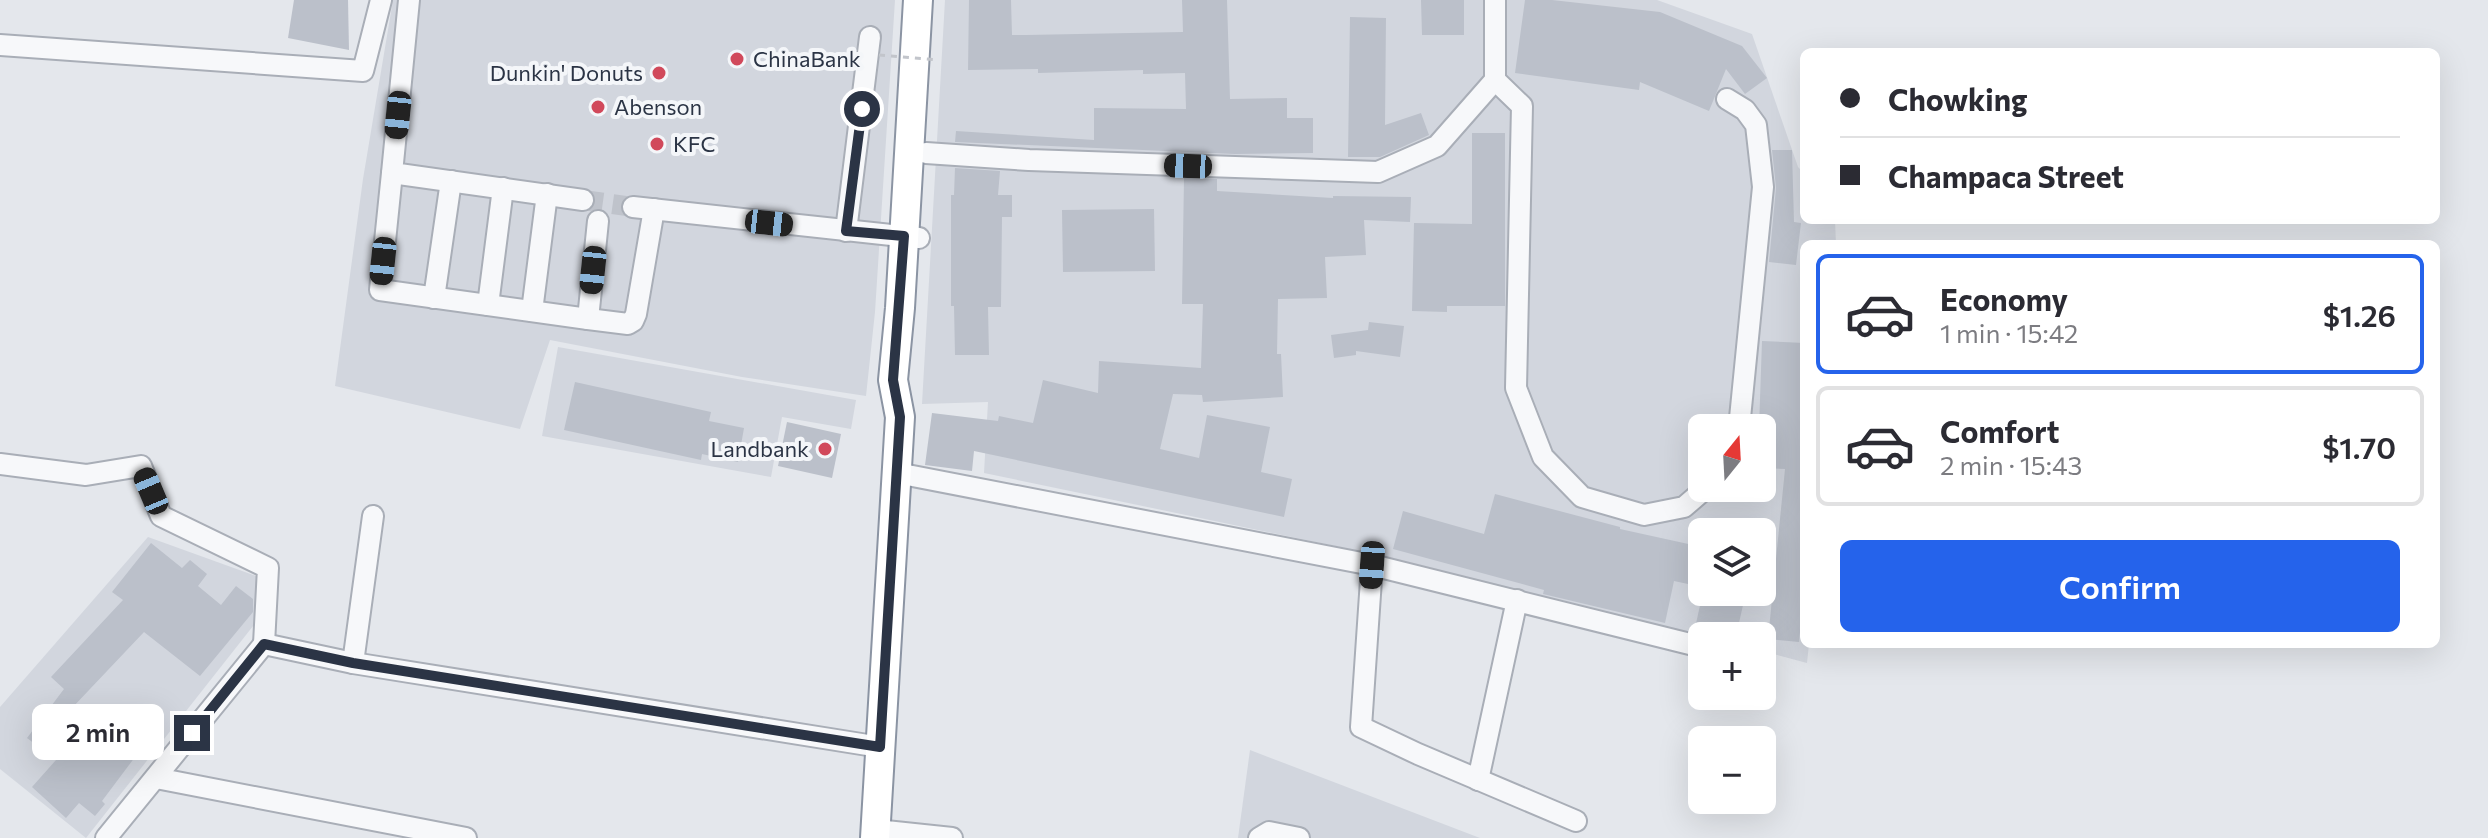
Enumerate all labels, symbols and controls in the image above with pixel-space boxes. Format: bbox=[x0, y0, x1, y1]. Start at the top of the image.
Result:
place label: ChinaBank bbox=[753, 45, 861, 72]
marker: ChinaBank bbox=[728, 50, 746, 68]
place label: Dunkin' Donuts bbox=[490, 59, 643, 86]
marker: Dunkin' Donuts bbox=[650, 64, 668, 82]
text: Chowking bbox=[1888, 80, 2027, 117]
car bbox=[384, 90, 412, 140]
route start bbox=[844, 91, 880, 127]
place label: Abenson bbox=[614, 93, 702, 120]
marker: Abenson bbox=[589, 98, 607, 116]
place label: KFC bbox=[673, 130, 715, 157]
marker: KFC bbox=[648, 135, 666, 153]
car bbox=[1164, 153, 1212, 179]
text: Champaca Street bbox=[1888, 157, 2124, 194]
car bbox=[744, 209, 794, 237]
car bbox=[369, 236, 397, 286]
car bbox=[579, 245, 607, 295]
icon: car bbox=[1844, 278, 1916, 350]
text: Economy bbox=[1940, 280, 2068, 317]
text: $1.26 bbox=[2323, 296, 2396, 333]
text: 1 min · 15:42 bbox=[1940, 317, 2078, 348]
icon: car bbox=[1844, 410, 1916, 482]
text: Comfort bbox=[1940, 412, 2059, 449]
north arrow bbox=[1688, 414, 1776, 502]
map controls bbox=[1688, 414, 1776, 814]
text: $1.70 bbox=[2322, 428, 2396, 465]
place label: Landbank bbox=[711, 435, 809, 462]
marker: Landbank bbox=[816, 440, 834, 458]
text: 2 min · 15:43 bbox=[1940, 449, 2082, 480]
car bbox=[131, 464, 171, 518]
button: layers bbox=[1688, 518, 1776, 606]
car bbox=[1358, 540, 1386, 590]
button: Confirm bbox=[1840, 540, 2400, 632]
button: + bbox=[1688, 622, 1776, 710]
callout: 2 min bbox=[32, 705, 164, 761]
route end bbox=[174, 715, 210, 751]
text: 2 min bbox=[66, 716, 130, 747]
button: − bbox=[1688, 726, 1776, 814]

